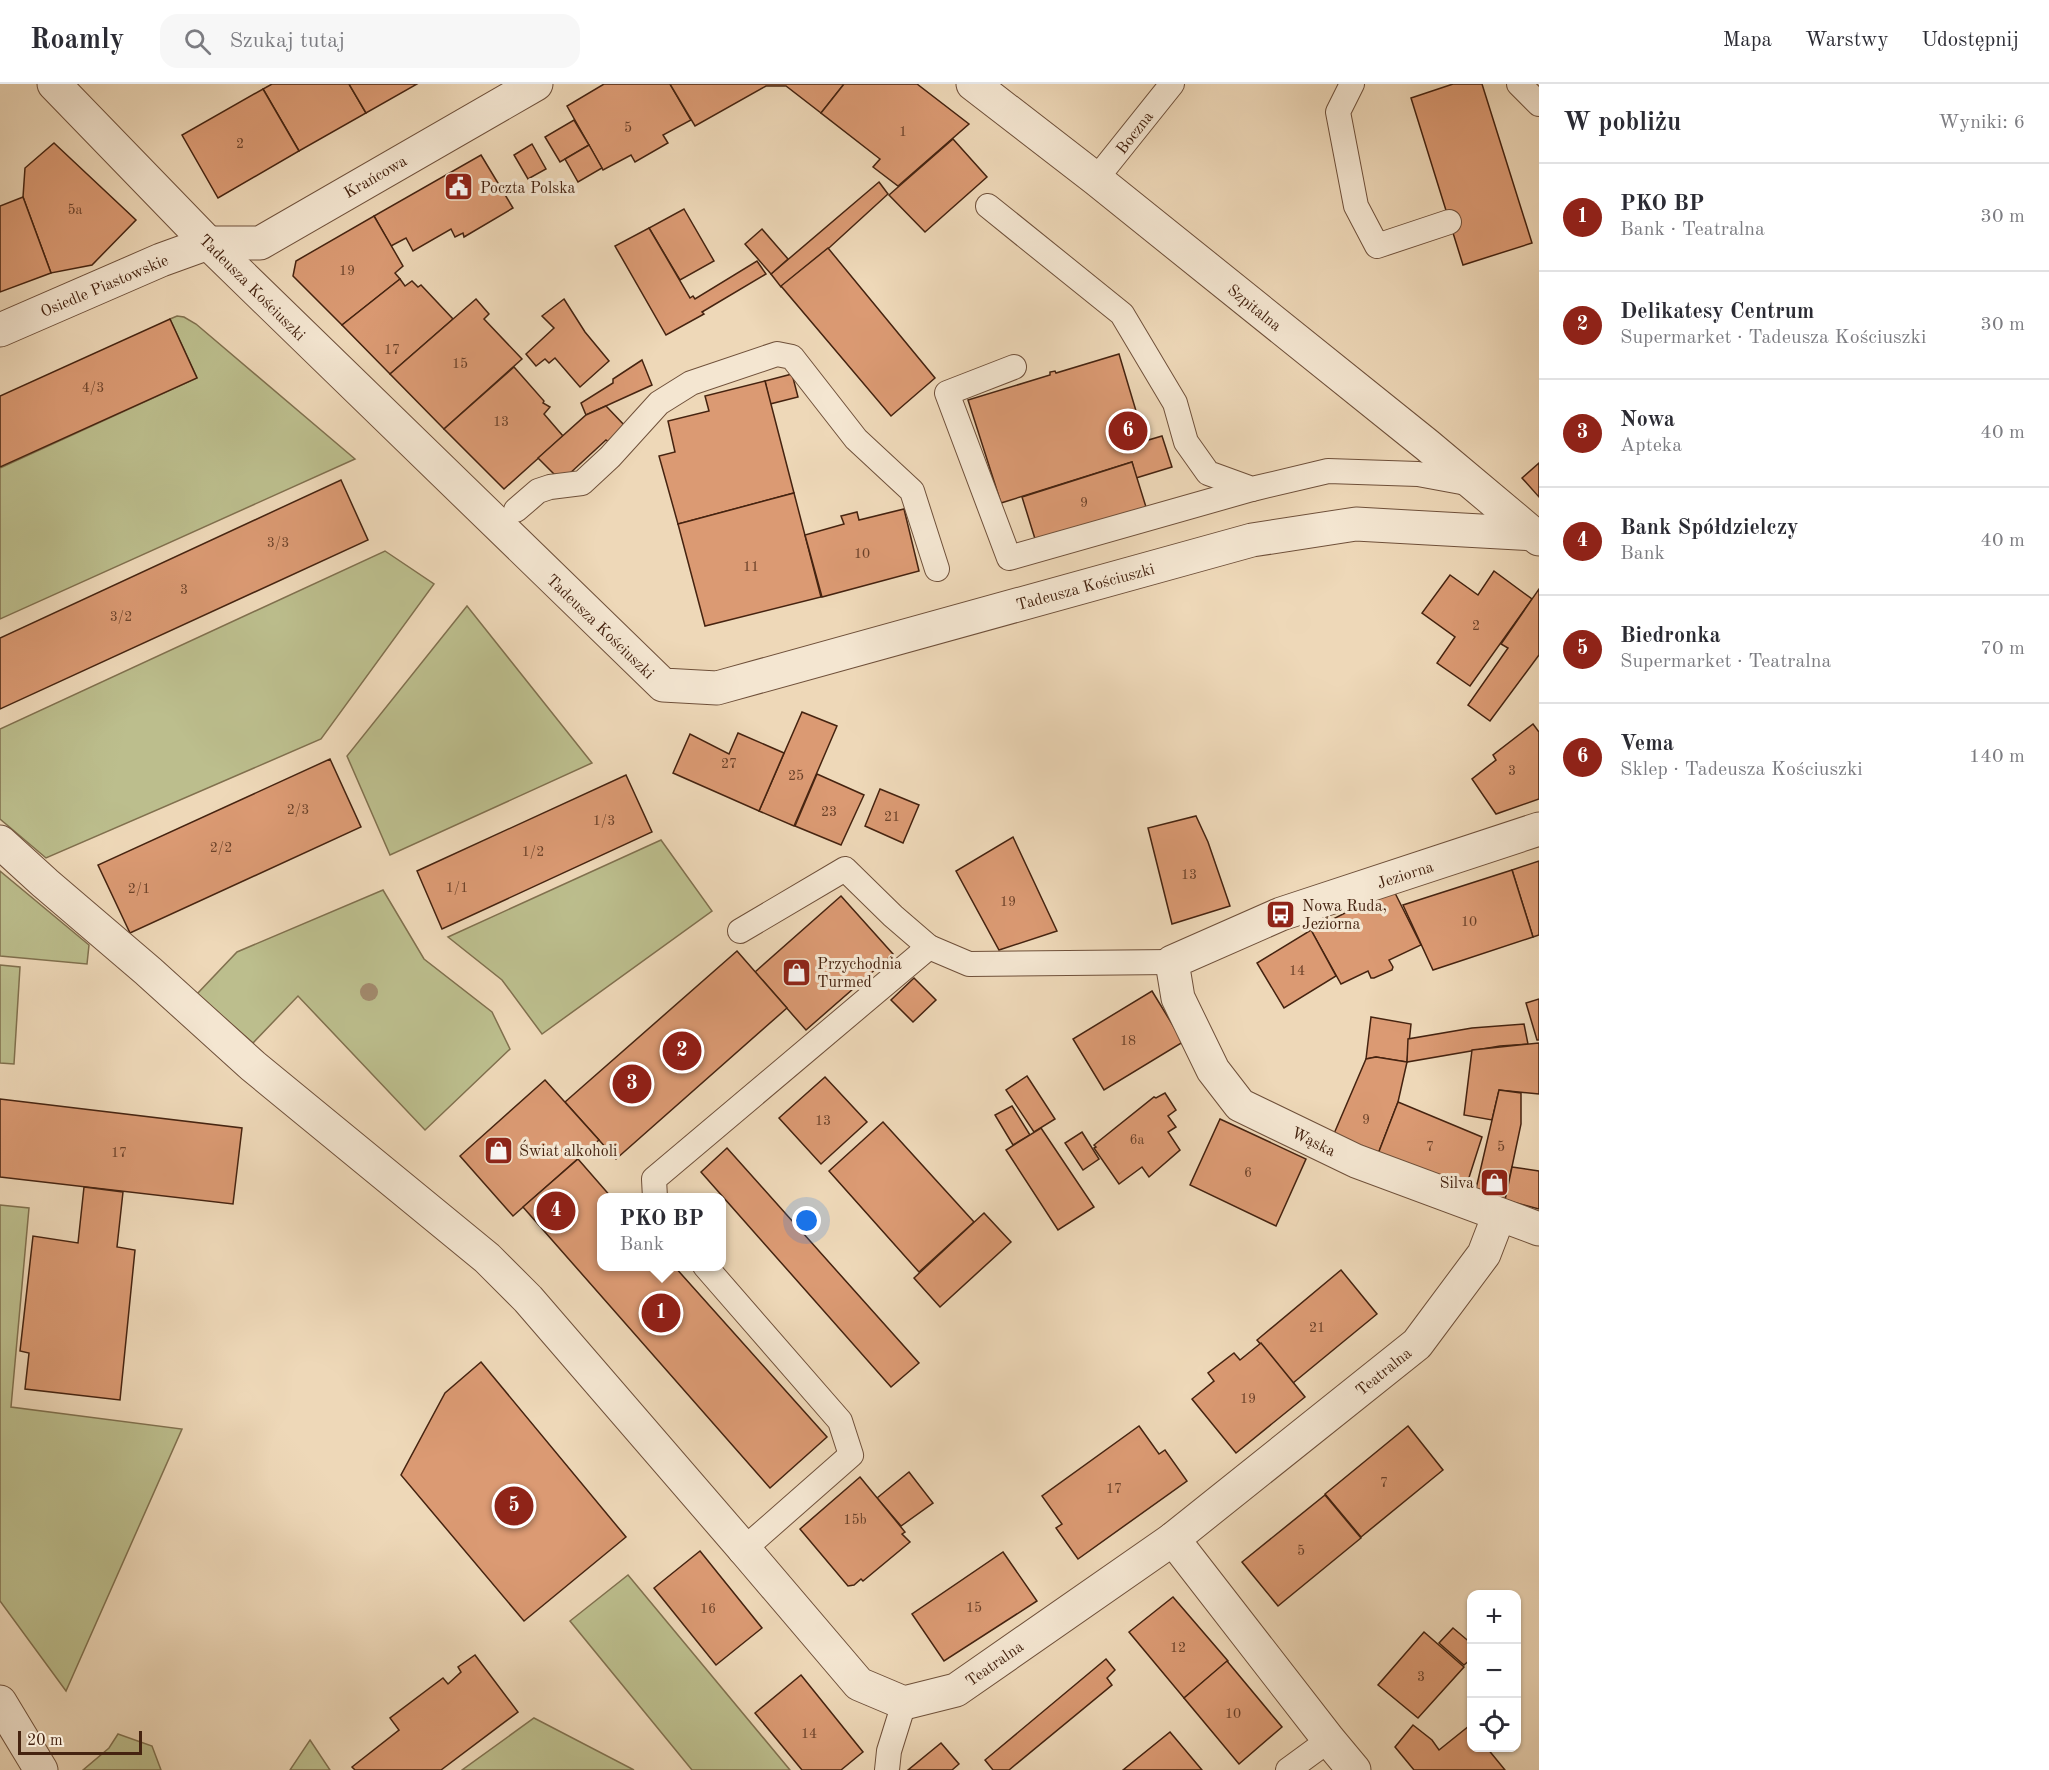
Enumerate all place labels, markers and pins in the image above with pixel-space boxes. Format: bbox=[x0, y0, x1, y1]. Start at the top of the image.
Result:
public building icon: Poczta Polska bbox=[443, 171, 475, 203]
place label: Poczta Polska bbox=[480, 181, 576, 197]
pin: 6 bbox=[1108, 408, 1148, 454]
bus stop icon: Nowa Ruda, Jeziorna bbox=[1265, 898, 1297, 930]
place label: Nowa Ruda, Jeziorna bbox=[1302, 899, 1387, 933]
shop icon: Przychodnia Turmed bbox=[780, 956, 812, 988]
place label: Przychodnia Turmed bbox=[817, 957, 902, 991]
pin: 2 bbox=[662, 1028, 702, 1074]
pin: 3 bbox=[612, 1062, 652, 1106]
shop icon: Świat alkoholi bbox=[482, 1134, 514, 1166]
place label: Świat alkoholi bbox=[519, 1139, 617, 1160]
shop icon: Silva bbox=[1479, 1166, 1511, 1198]
place label: Silva bbox=[1440, 1176, 1474, 1192]
pin: 4 bbox=[536, 1188, 576, 1234]
pin: 1 bbox=[642, 1290, 680, 1336]
pin: 5 bbox=[494, 1484, 534, 1528]

